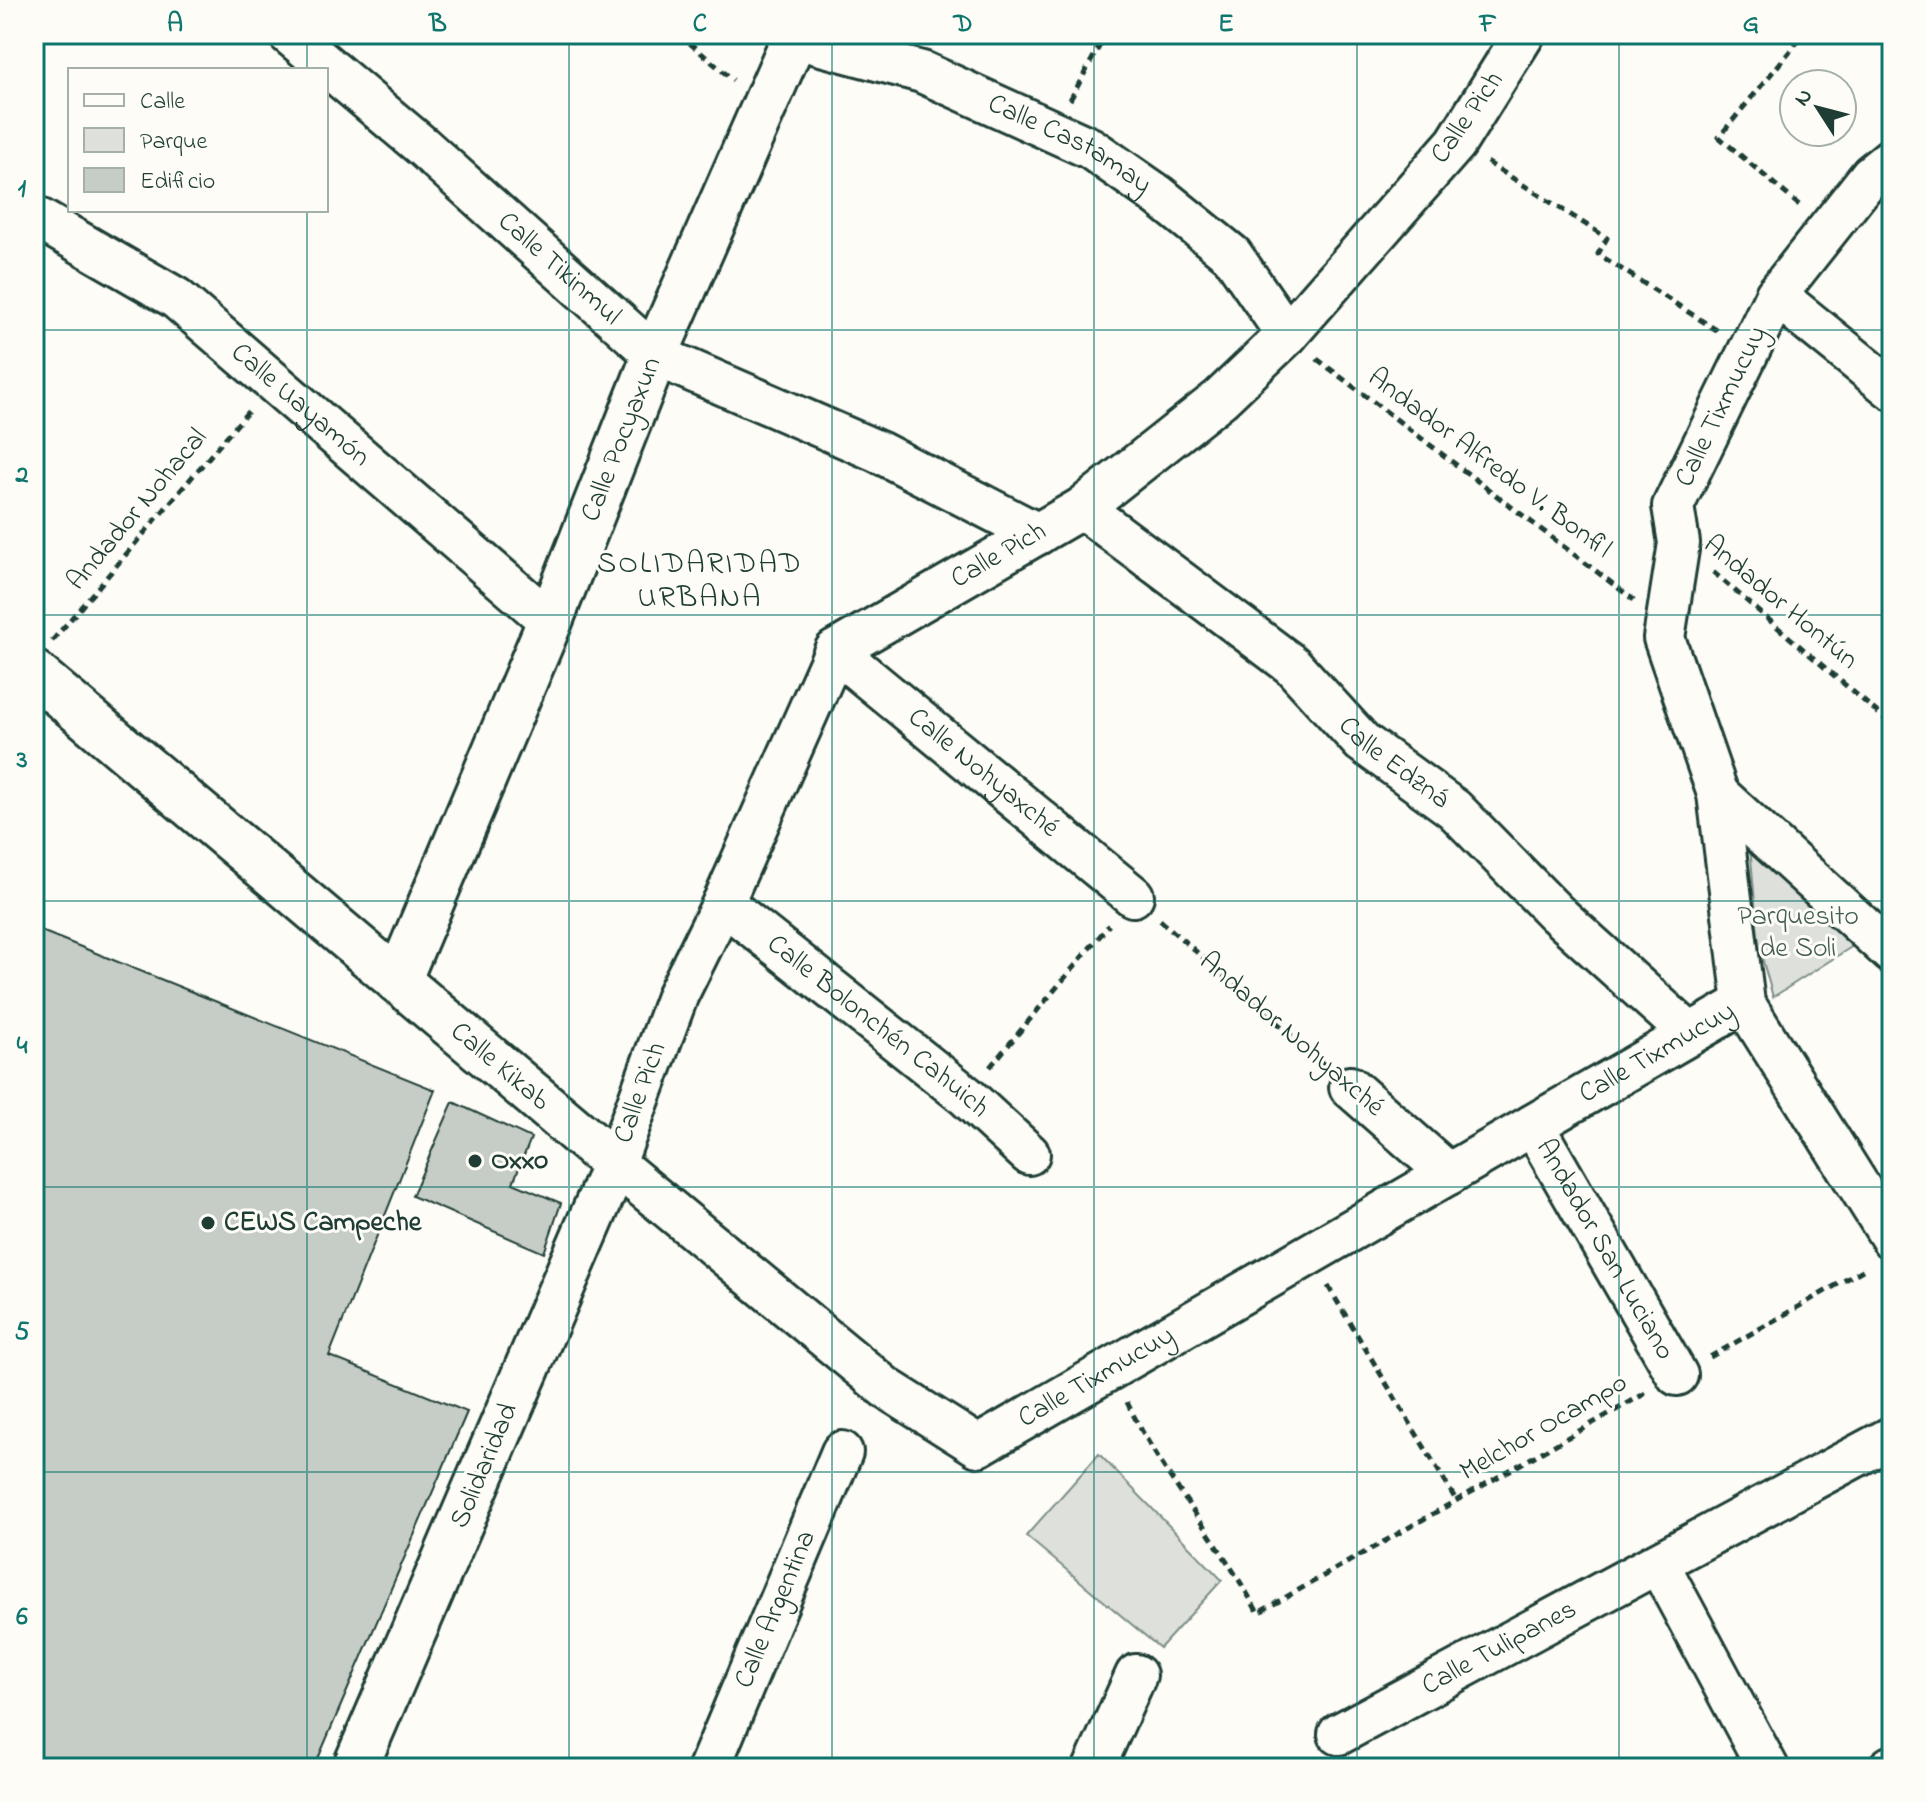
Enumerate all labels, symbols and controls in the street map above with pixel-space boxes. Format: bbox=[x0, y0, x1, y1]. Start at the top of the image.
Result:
text: A bbox=[167, 6, 183, 44]
text: B bbox=[428, 6, 447, 44]
text: C bbox=[693, 6, 707, 44]
text: D bbox=[952, 6, 973, 44]
text: E bbox=[1218, 6, 1234, 44]
text: F bbox=[1478, 6, 1497, 44]
text: G bbox=[1743, 6, 1759, 44]
street label: Calle Pich bbox=[1421, 63, 1515, 173]
legend bbox=[68, 68, 328, 212]
north arrow bbox=[1778, 68, 1858, 148]
text: N bbox=[1787, 83, 1822, 113]
street label: Calle Castamay bbox=[981, 84, 1160, 205]
text: Calle bbox=[140, 85, 185, 120]
text: Parque bbox=[140, 125, 207, 160]
text: Edificio bbox=[140, 165, 215, 200]
text: 1 bbox=[18, 171, 27, 209]
street label: Calle Tikinmul bbox=[488, 202, 630, 336]
street label: Calle Tixmucuy bbox=[1665, 320, 1779, 494]
street label: Calle Uayamón bbox=[221, 333, 379, 477]
street label: Calle Pocyaxun bbox=[571, 351, 673, 528]
street label: Andador Alfredo V. Bonfil bbox=[1358, 358, 1620, 570]
street label: Andador Nohacal bbox=[58, 420, 218, 600]
text: 2 bbox=[15, 457, 29, 495]
street label: Calle Pich bbox=[943, 512, 1055, 600]
street label: Andador Hontún bbox=[1693, 526, 1867, 680]
district label: SOLIDARIDAD URBANA bbox=[597, 543, 803, 621]
street label: Calle Nohyaxché bbox=[898, 698, 1069, 848]
street label: Calle Edzná bbox=[1328, 707, 1458, 820]
text: 3 bbox=[16, 742, 28, 780]
park label: Parquesito de Soli bbox=[1737, 897, 1859, 970]
street label: Calle Bolonchén Cahuich bbox=[758, 925, 998, 1128]
street label: Andador Nohyaxché bbox=[1189, 943, 1393, 1128]
street label: Calle Tixmucuy bbox=[1572, 992, 1743, 1115]
street label: Calle Kikab bbox=[441, 1012, 559, 1121]
text: 4 bbox=[17, 1028, 28, 1066]
street label: Calle Pich bbox=[604, 1037, 678, 1149]
street label: Andador San Luciano bbox=[1525, 1132, 1685, 1368]
place label: Oxxo bbox=[491, 1141, 548, 1182]
marker: Oxxo bbox=[466, 1152, 484, 1170]
place label: CEWS Campeche bbox=[224, 1203, 423, 1244]
marker: CEWS Campeche bbox=[199, 1214, 217, 1232]
text: 5 bbox=[15, 1314, 30, 1352]
street label: Calle Tixmucuy bbox=[1011, 1316, 1182, 1439]
street label: Melchor Ocampo bbox=[1452, 1363, 1636, 1493]
street label: Solidaridad bbox=[440, 1397, 530, 1535]
street label: Calle Argentina bbox=[724, 1524, 827, 1695]
street label: Calle Tulipanes bbox=[1415, 1589, 1584, 1706]
text: 6 bbox=[16, 1599, 28, 1637]

